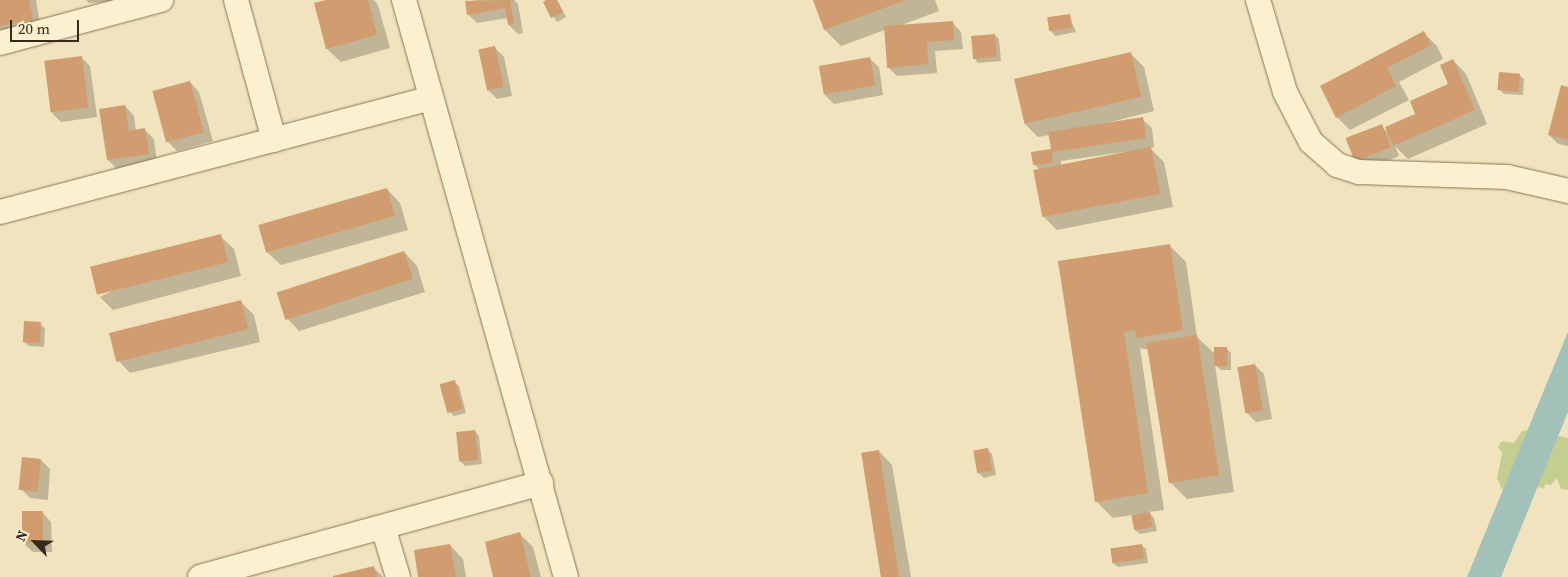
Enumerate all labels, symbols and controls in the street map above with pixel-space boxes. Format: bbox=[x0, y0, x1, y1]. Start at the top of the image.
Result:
scale bar bbox=[12, 10, 81, 42]
text: 20 m bbox=[18, 18, 50, 39]
north arrow bbox=[10, 517, 60, 567]
text: N bbox=[10, 527, 33, 545]

